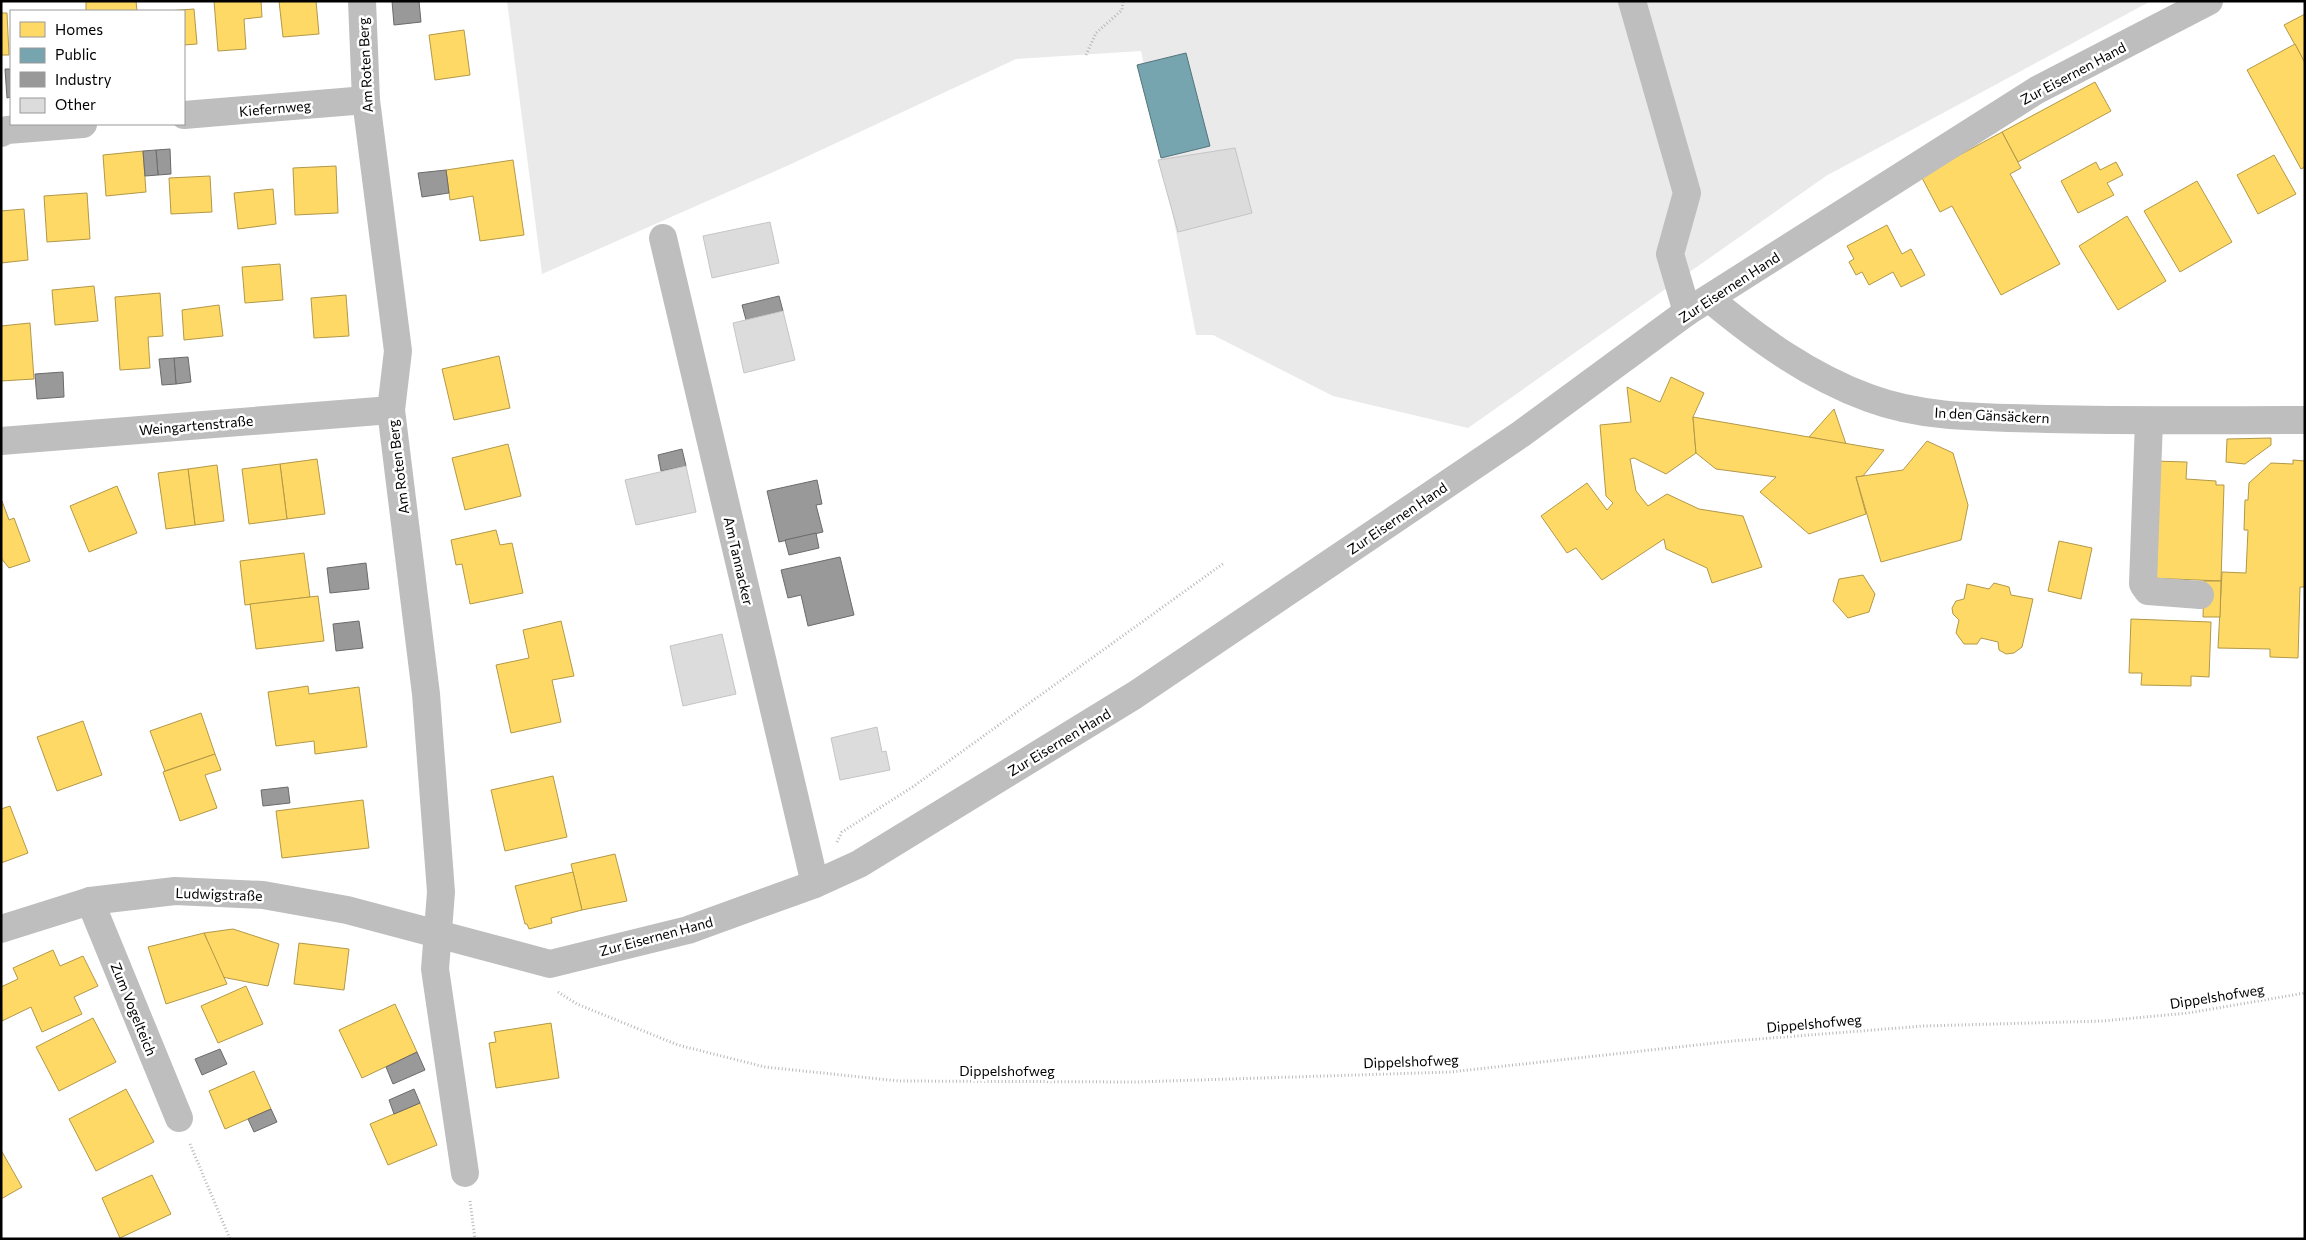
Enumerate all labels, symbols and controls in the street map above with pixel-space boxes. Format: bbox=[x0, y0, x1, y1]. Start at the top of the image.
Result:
legend bbox=[10, 10, 185, 125]
street label: Am Roten Berg bbox=[354, 17, 376, 113]
text: Homes bbox=[55, 20, 103, 38]
street label: Zur Eisernen Hand bbox=[2017, 38, 2129, 108]
text: Public bbox=[55, 45, 97, 63]
text: Industry bbox=[55, 70, 112, 88]
text: Other bbox=[55, 95, 96, 113]
street label: Kiefernweg bbox=[238, 96, 312, 120]
street label: Zur Eisernen Hand bbox=[1675, 248, 1783, 326]
street label: In den Gänsäckern bbox=[1934, 403, 2050, 427]
street label: Weingartenstraße bbox=[138, 412, 254, 438]
street label: Am Roten Berg bbox=[384, 418, 412, 515]
street label: Zur Eisernen Hand bbox=[1344, 478, 1450, 558]
street label: Am Tannacker bbox=[721, 515, 758, 607]
street label: Zur Eisernen Hand bbox=[1005, 705, 1113, 779]
street label: Ludwigstraße bbox=[175, 884, 263, 904]
street label: Zur Eisernen Hand bbox=[597, 913, 715, 959]
street label: Zum Vogelteich bbox=[108, 960, 160, 1058]
street label: Dippelshofweg bbox=[2168, 980, 2266, 1012]
street label: Dippelshofweg bbox=[1766, 1010, 1863, 1036]
street label: Dippelshofweg bbox=[1363, 1051, 1459, 1071]
street label: Dippelshofweg bbox=[959, 1062, 1055, 1079]

